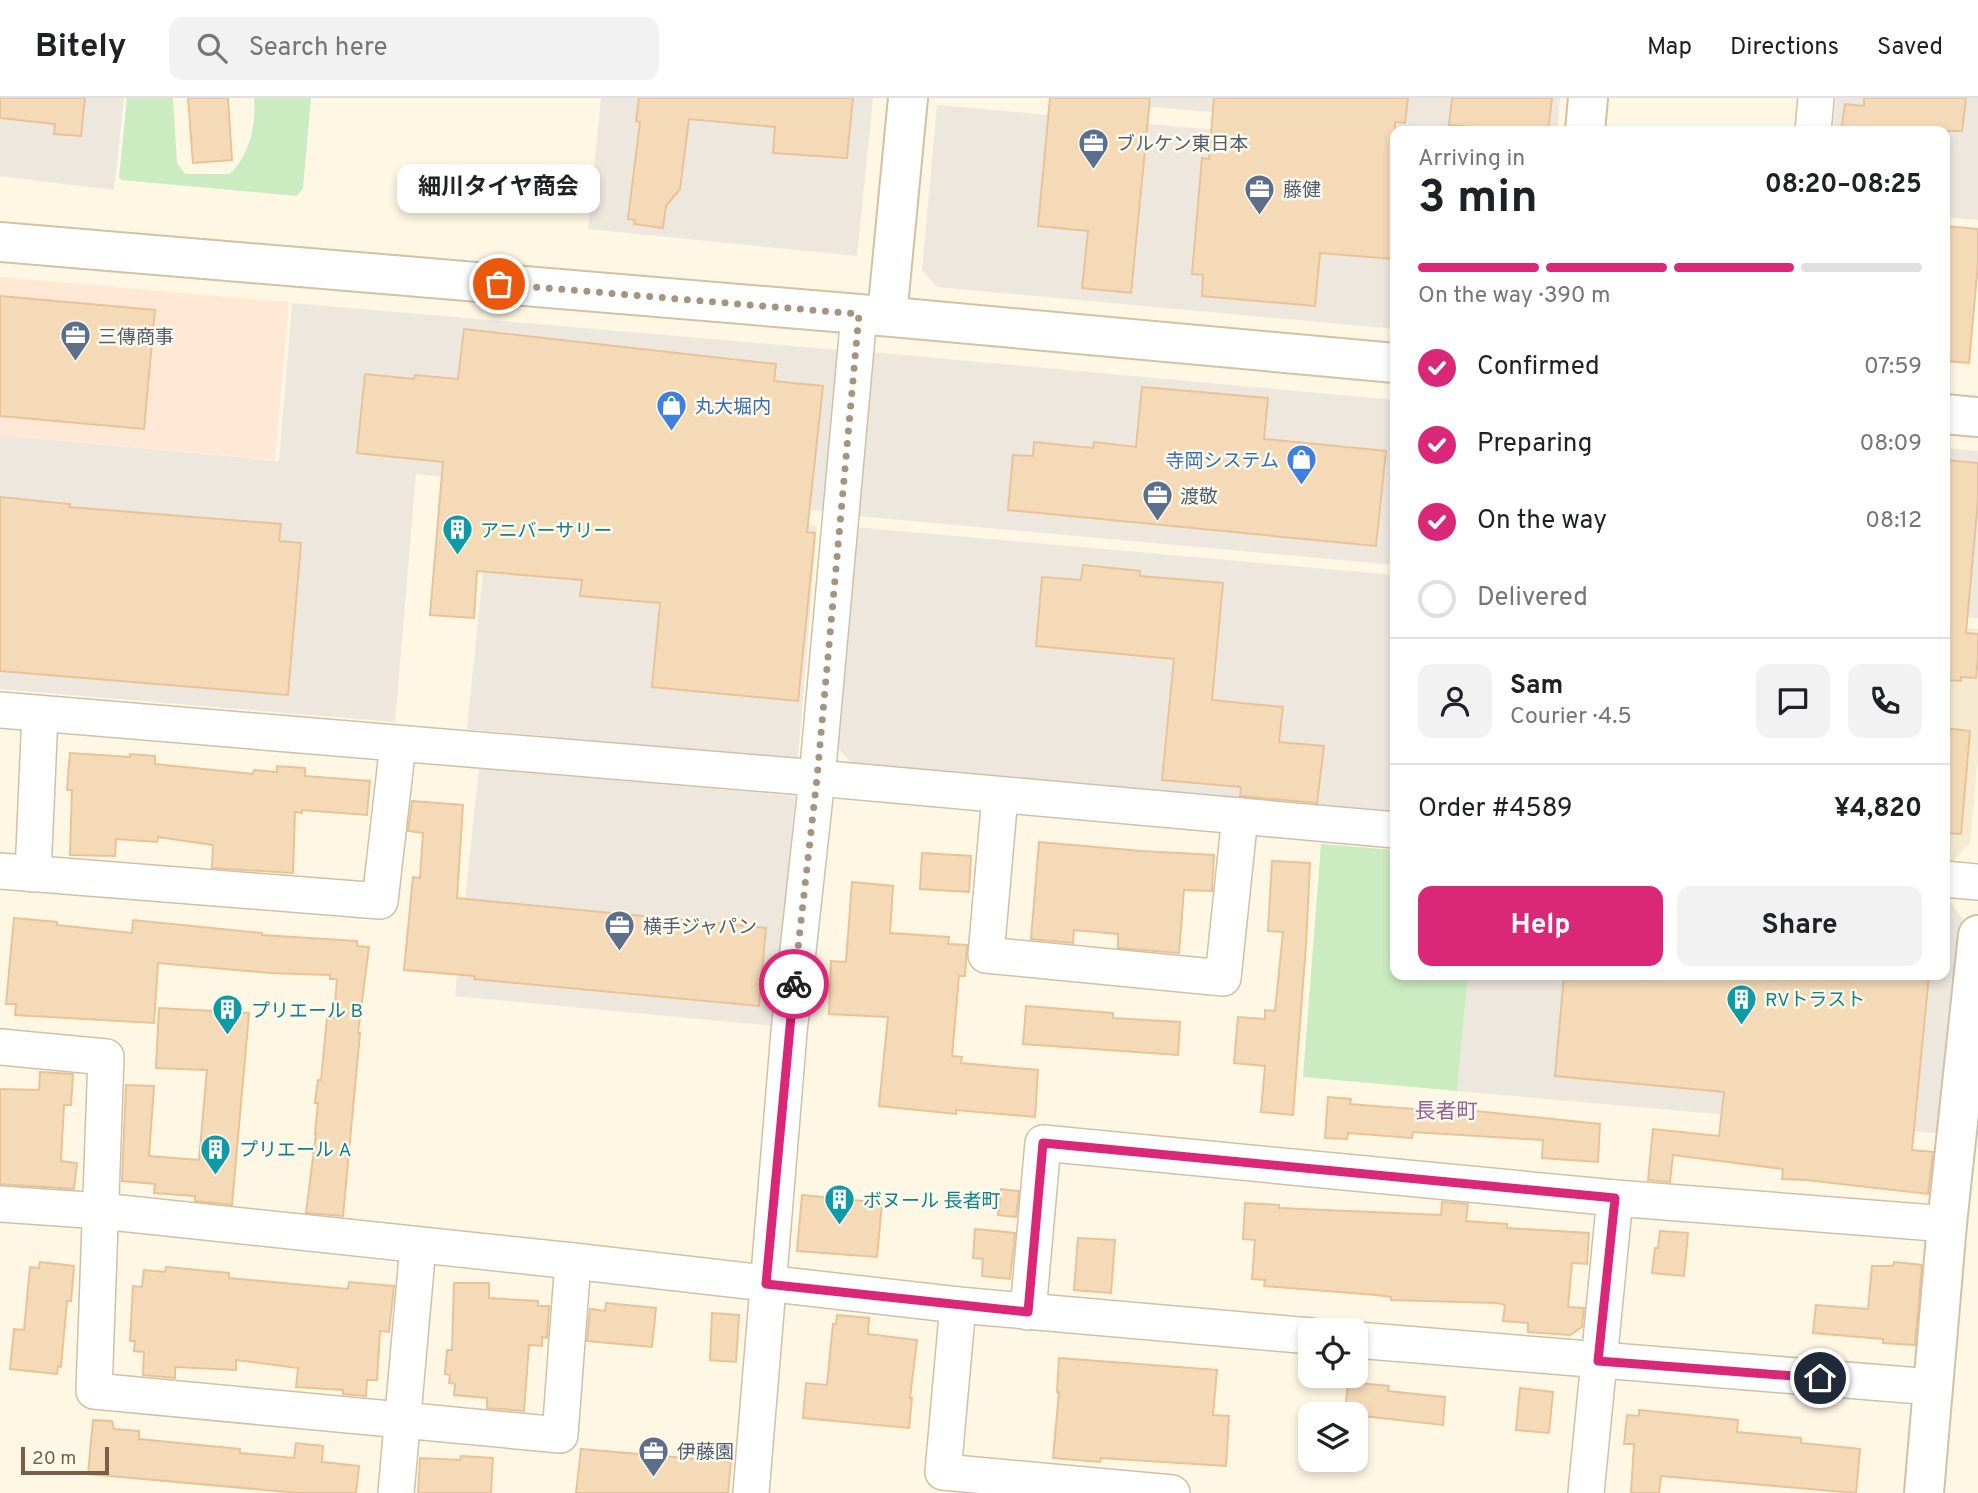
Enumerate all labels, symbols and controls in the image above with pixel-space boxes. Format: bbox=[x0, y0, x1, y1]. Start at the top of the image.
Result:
search box bbox=[169, 17, 659, 80]
text: Bitely bbox=[35, 27, 127, 69]
icon: search bbox=[193, 29, 231, 67]
text: Search here bbox=[249, 32, 388, 65]
text: Map bbox=[1647, 33, 1692, 63]
text: Directions bbox=[1730, 33, 1839, 63]
text: Saved bbox=[1877, 33, 1943, 63]
office icon: ブルケン東日本 bbox=[1076, 126, 1110, 170]
place label: ブルケン東日本 bbox=[1116, 133, 1248, 157]
text: Arriving in bbox=[1418, 145, 1525, 174]
callout: 細川タイヤ商会 bbox=[398, 165, 600, 214]
text: 08:20–08:25 bbox=[1765, 169, 1922, 202]
text: 3 min bbox=[1418, 170, 1538, 229]
office icon: 藤健 bbox=[1243, 172, 1277, 216]
text: 細川タイヤ商会 bbox=[418, 174, 579, 203]
place label: 藤健 bbox=[1283, 179, 1321, 203]
pin bbox=[469, 254, 529, 314]
icon: bag bbox=[480, 265, 518, 303]
text: On the way · 390 m bbox=[1418, 282, 1610, 311]
office icon: 三傳商事 bbox=[58, 319, 92, 363]
place label: 三傳商事 bbox=[98, 326, 174, 350]
icon: check bbox=[1418, 349, 1456, 387]
text: Confirmed bbox=[1477, 351, 1600, 384]
text: 07:59 bbox=[1864, 353, 1922, 382]
shop icon: 丸大堀内 bbox=[655, 389, 689, 433]
place label: 丸大堀内 bbox=[695, 396, 771, 420]
icon: check bbox=[1418, 426, 1456, 464]
text: Preparing bbox=[1477, 428, 1592, 461]
text: 08:09 bbox=[1860, 430, 1922, 459]
shop icon: 寺岡システム bbox=[1285, 443, 1319, 487]
place label: 寺岡システム bbox=[1166, 450, 1279, 474]
office icon: 渡敬 bbox=[1140, 479, 1174, 523]
place label: 渡敬 bbox=[1180, 486, 1218, 510]
icon: check bbox=[1418, 503, 1456, 541]
text: On the way bbox=[1477, 505, 1607, 538]
text: 08:12 bbox=[1865, 507, 1922, 536]
building icon: アニバーサリー bbox=[440, 513, 474, 557]
place label: アニバーサリー bbox=[480, 520, 612, 544]
text: Delivered bbox=[1477, 582, 1588, 615]
button: person bbox=[1418, 664, 1492, 738]
button: chat bbox=[1756, 664, 1830, 738]
button: phone bbox=[1848, 664, 1922, 738]
text: Sam bbox=[1510, 670, 1563, 703]
text: Courier · 4.5 bbox=[1510, 703, 1632, 732]
text: Order #4589 bbox=[1418, 793, 1573, 826]
text: ¥4,820 bbox=[1834, 793, 1922, 826]
button: Help bbox=[1418, 886, 1663, 966]
button: Share bbox=[1677, 886, 1922, 966]
office icon: 横手ジャパン bbox=[603, 909, 637, 953]
place label: 横手ジャパン bbox=[643, 916, 757, 940]
courier bbox=[759, 949, 829, 1019]
icon: bike bbox=[775, 965, 813, 1003]
building icon: RVトラスト bbox=[1725, 982, 1759, 1026]
place label: RVトラスト bbox=[1765, 989, 1865, 1013]
building icon: プリエール B bbox=[211, 993, 245, 1037]
place label: プリエール B bbox=[251, 1000, 363, 1024]
district label: 長者町 bbox=[1415, 1099, 1478, 1126]
building icon: プリエール A bbox=[199, 1132, 233, 1176]
place label: プリエール A bbox=[239, 1139, 351, 1163]
building icon: ボヌール 長者町 bbox=[823, 1183, 857, 1227]
place label: ボヌール 長者町 bbox=[863, 1190, 1000, 1214]
map controls bbox=[1298, 1318, 1368, 1472]
button: locate bbox=[1298, 1318, 1368, 1388]
pin bbox=[1790, 1348, 1850, 1408]
icon: home bbox=[1801, 1359, 1839, 1397]
button: layers bbox=[1298, 1402, 1368, 1472]
office icon: 伊藤園 bbox=[637, 1434, 671, 1478]
place label: 伊藤園 bbox=[677, 1441, 734, 1465]
scale bar bbox=[21, 1444, 108, 1476]
text: 20 m bbox=[32, 1447, 76, 1471]

